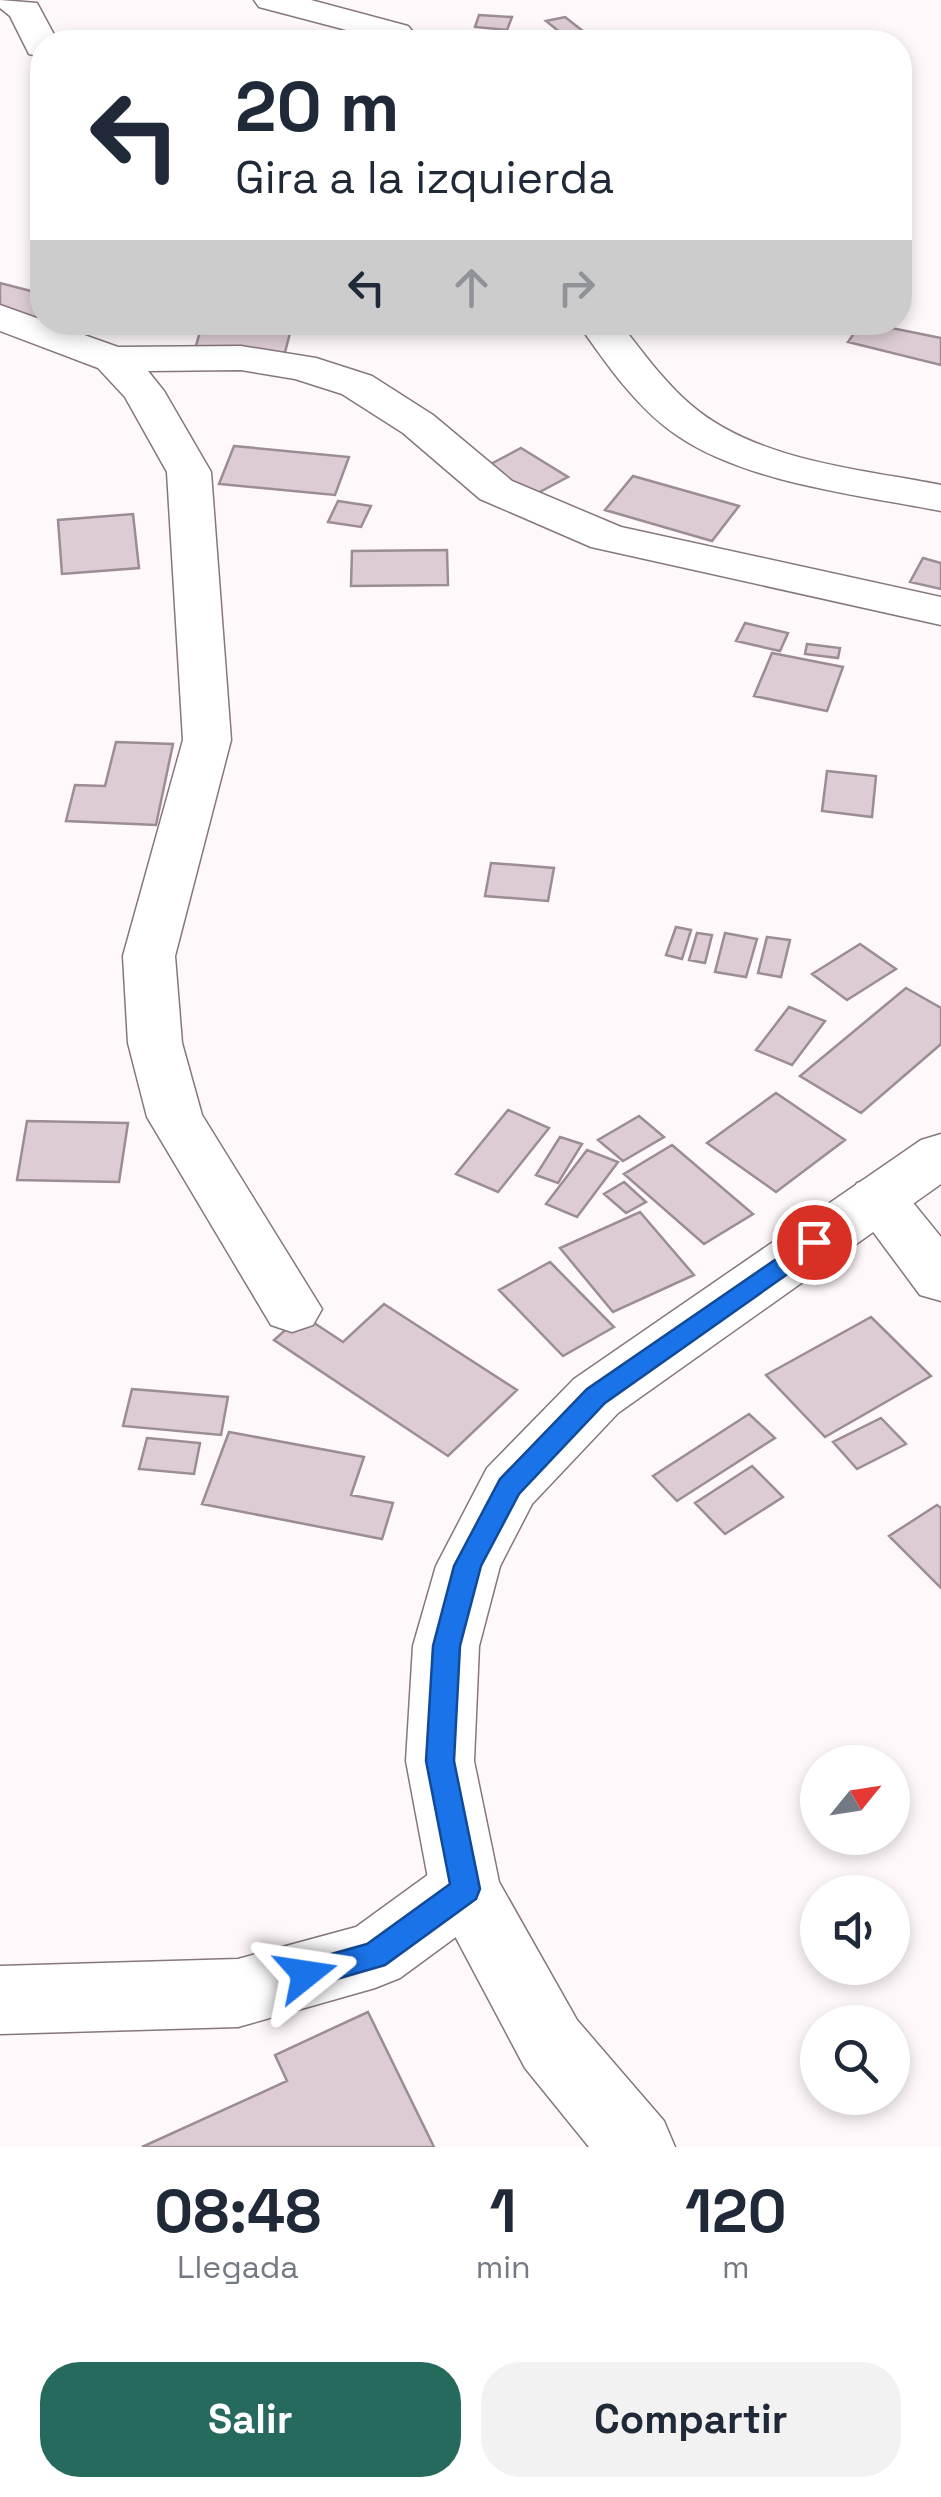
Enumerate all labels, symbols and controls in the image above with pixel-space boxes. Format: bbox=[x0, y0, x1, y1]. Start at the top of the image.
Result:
text: 20 m bbox=[235, 62, 400, 151]
icon: left bbox=[70, 70, 200, 200]
text: Gira a la izquierda bbox=[235, 149, 614, 206]
icon: left bbox=[339, 260, 394, 315]
icon: ahead bbox=[444, 260, 499, 315]
icon: right bbox=[549, 260, 604, 315]
pin bbox=[772, 1200, 857, 1285]
icon: arrive bbox=[787, 1215, 842, 1270]
north arrow bbox=[800, 1745, 910, 1855]
map controls bbox=[800, 1745, 910, 2115]
button: sound bbox=[800, 1875, 910, 1985]
position arrow bbox=[254, 1922, 358, 2026]
button: search bbox=[800, 2005, 910, 2115]
text: 08:48 bbox=[154, 2173, 321, 2250]
text: 1 bbox=[490, 2173, 517, 2250]
text: 120 bbox=[685, 2173, 787, 2250]
text: Llegada bbox=[177, 2247, 299, 2287]
text: min bbox=[476, 2247, 531, 2287]
text: m bbox=[722, 2247, 750, 2287]
button: Salir bbox=[40, 2362, 461, 2477]
button: Compartir bbox=[481, 2362, 901, 2477]

